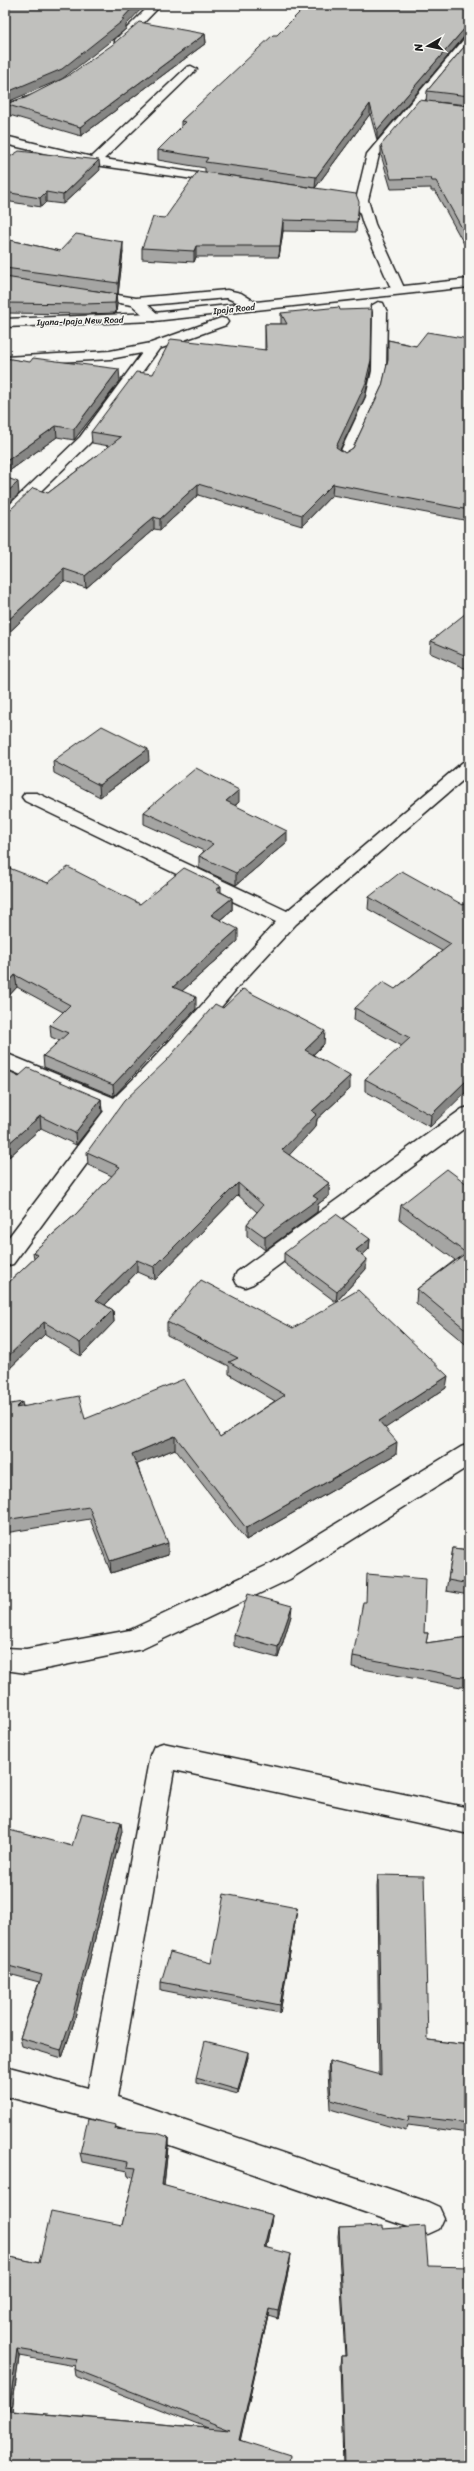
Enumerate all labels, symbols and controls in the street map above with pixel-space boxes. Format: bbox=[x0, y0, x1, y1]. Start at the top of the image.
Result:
north arrow bbox=[408, 26, 448, 66]
text: N bbox=[409, 42, 429, 54]
street label: Ipaja Road bbox=[211, 299, 257, 319]
street label: Iyana-Ipaja New Road bbox=[35, 311, 125, 331]

